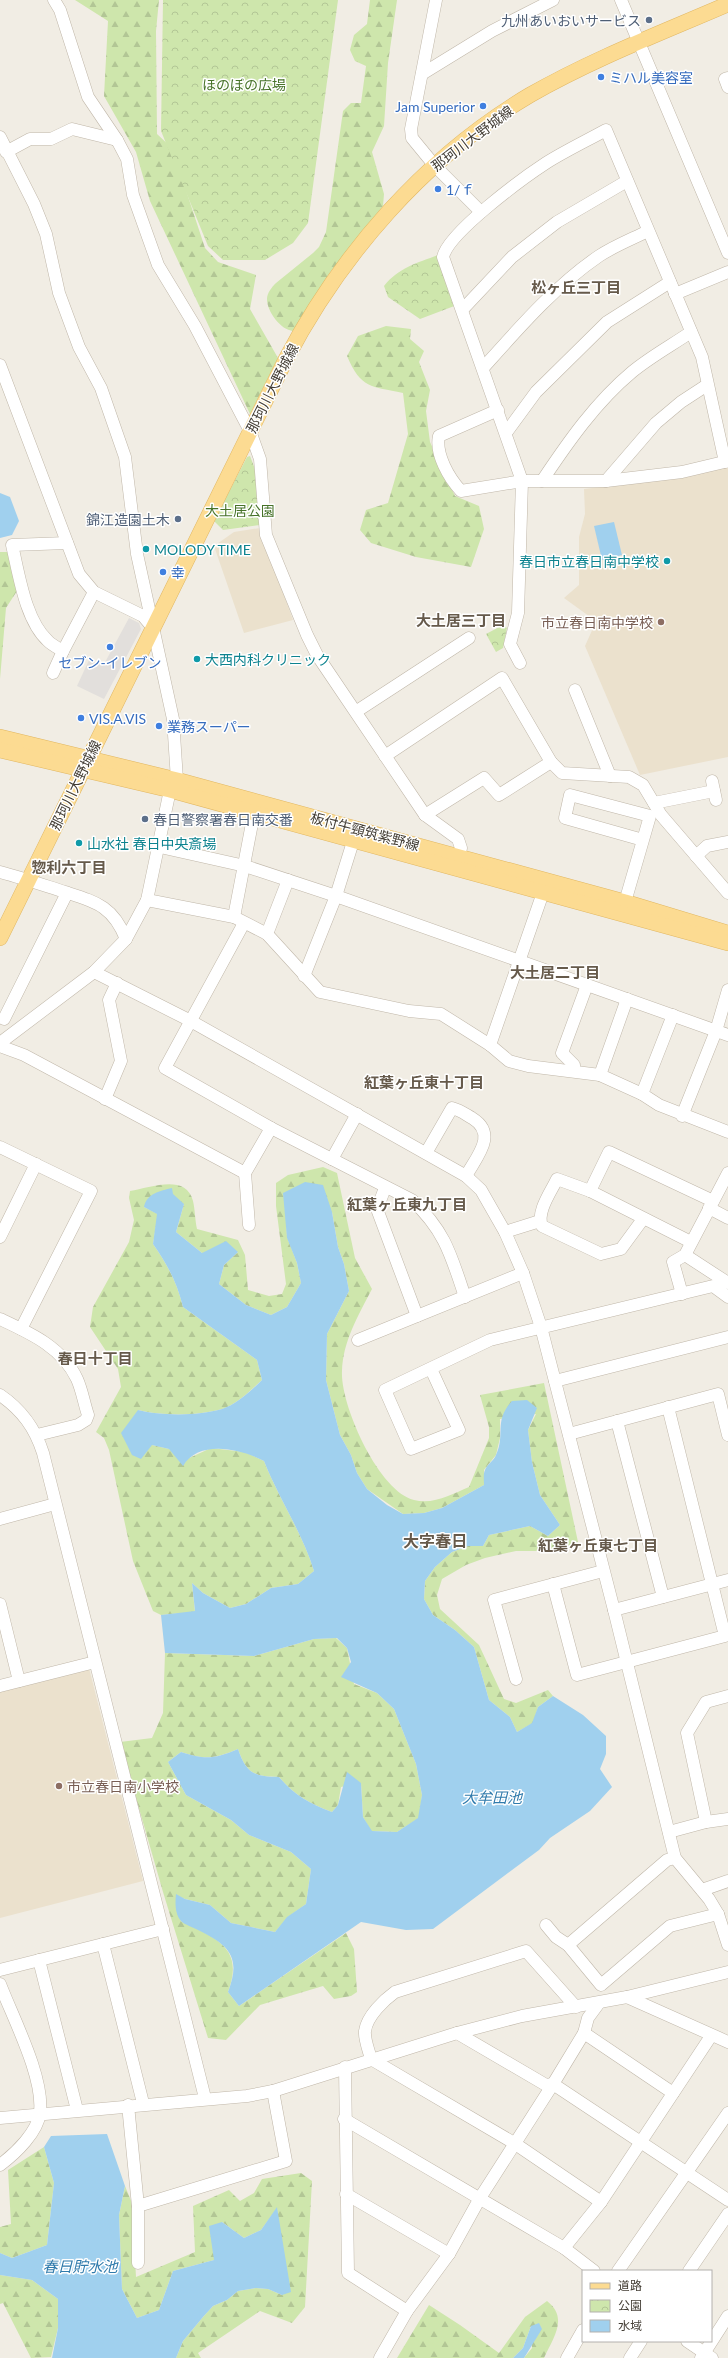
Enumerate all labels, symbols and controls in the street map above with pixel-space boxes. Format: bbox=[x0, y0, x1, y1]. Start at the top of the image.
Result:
place label: 九州あいおいサービス bbox=[501, 12, 641, 29]
marker: 九州あいおいサービス bbox=[644, 15, 654, 25]
place label: ミハル美容室 bbox=[609, 69, 693, 86]
marker: ミハル美容室 bbox=[596, 72, 606, 82]
park label: ほのぼの広場 bbox=[202, 76, 286, 93]
place label: Jam Superior bbox=[395, 98, 475, 115]
marker: Jam Superior bbox=[478, 101, 488, 111]
street label: 那珂川大野城線 bbox=[428, 102, 516, 174]
place label: 1/ｆ bbox=[446, 181, 474, 198]
marker: 1/ｆ bbox=[433, 184, 443, 194]
district label: 松ヶ丘三丁目 bbox=[531, 278, 621, 296]
street label: 那珂川大野城線 bbox=[242, 340, 302, 436]
park label: 大土居公園 bbox=[205, 502, 275, 519]
place label: 錦江造園土木 bbox=[86, 511, 170, 528]
marker: 錦江造園土木 bbox=[173, 514, 183, 524]
place label: MOLODY TIME bbox=[154, 541, 251, 558]
marker: MOLODY TIME bbox=[141, 544, 151, 554]
place label: 春日市立春日南中学校 bbox=[519, 553, 659, 570]
marker: 春日市立春日南中学校 bbox=[662, 556, 672, 566]
place label: 幸 bbox=[171, 564, 185, 581]
marker: 幸 bbox=[158, 567, 168, 577]
district label: 大土居三丁目 bbox=[416, 611, 506, 629]
place label: 市立春日南中学校 bbox=[541, 614, 653, 631]
marker: 市立春日南中学校 bbox=[656, 617, 666, 627]
marker: セブン-イレブン bbox=[105, 642, 115, 652]
place label: 大西内科クリニック bbox=[205, 651, 331, 668]
place label: セブン-イレブン bbox=[58, 654, 162, 671]
marker: 大西内科クリニック bbox=[192, 654, 202, 664]
place label: VIS.A.VIS bbox=[89, 710, 146, 727]
marker: VIS.A.VIS bbox=[76, 713, 86, 723]
place label: 業務スーパー bbox=[167, 718, 251, 735]
marker: 業務スーパー bbox=[154, 721, 164, 731]
street label: 那珂川大野城線 bbox=[46, 737, 104, 833]
street label: 板付牛頸筑紫野線 bbox=[309, 808, 421, 854]
place label: 春日警察署春日南交番 bbox=[153, 811, 293, 828]
marker: 春日警察署春日南交番 bbox=[140, 814, 150, 824]
place label: 山水社 春日中央斎場 bbox=[87, 835, 217, 852]
marker: 山水社 春日中央斎場 bbox=[74, 838, 84, 848]
district label: 惣利六丁目 bbox=[31, 858, 107, 876]
district label: 大土居二丁目 bbox=[510, 963, 600, 981]
district label: 紅葉ヶ丘東十丁目 bbox=[364, 1073, 484, 1091]
district label: 紅葉ヶ丘東九丁目 bbox=[347, 1195, 467, 1213]
district label: 春日十丁目 bbox=[57, 1349, 133, 1367]
district label: 大字春日 bbox=[403, 1531, 467, 1550]
district label: 紅葉ヶ丘東七丁目 bbox=[538, 1536, 658, 1554]
place label: 市立春日南小学校 bbox=[67, 1778, 179, 1795]
marker: 市立春日南小学校 bbox=[54, 1781, 64, 1791]
water label: 大牟田池 bbox=[462, 1788, 524, 1806]
water label: 春日貯水池 bbox=[42, 2257, 119, 2275]
legend bbox=[582, 2270, 712, 2342]
text: 道路 bbox=[618, 2278, 642, 2293]
text: 公園 bbox=[618, 2298, 642, 2313]
text: 水域 bbox=[618, 2318, 642, 2333]

